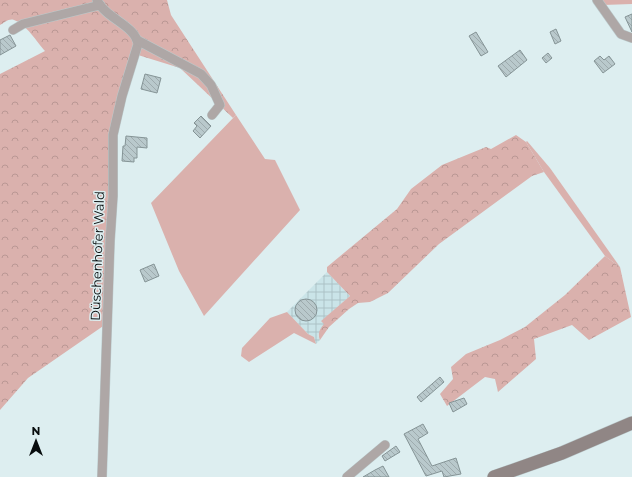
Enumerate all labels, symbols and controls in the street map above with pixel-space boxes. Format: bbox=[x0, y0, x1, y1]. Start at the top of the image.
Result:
street label: Düschenhofer Wald bbox=[87, 191, 107, 321]
north arrow bbox=[16, 421, 56, 461]
text: N bbox=[32, 424, 40, 438]

